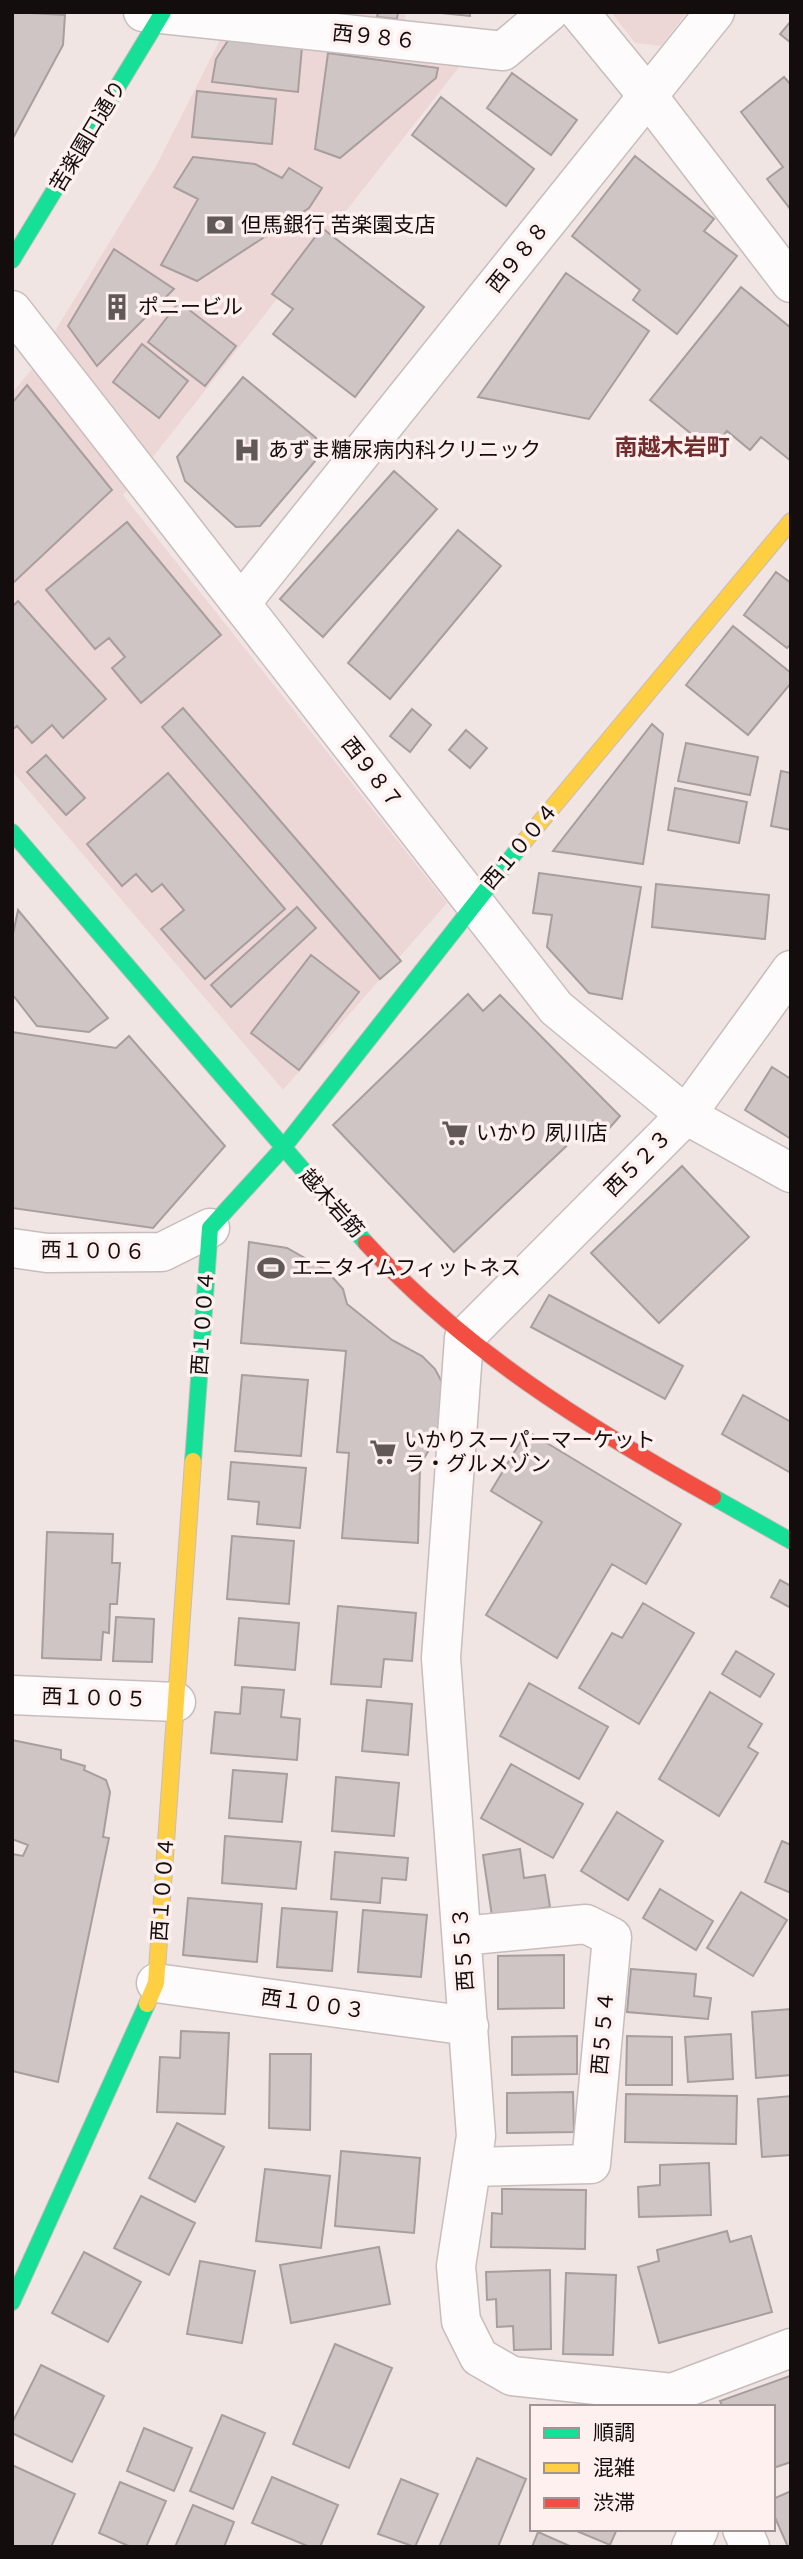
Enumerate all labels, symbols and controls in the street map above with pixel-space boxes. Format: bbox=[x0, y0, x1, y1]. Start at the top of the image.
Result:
street label: 西９８６ bbox=[331, 18, 417, 54]
street label: 苦楽園口通り bbox=[43, 74, 132, 197]
bank icon: 但馬銀行 苦楽園支店 bbox=[205, 210, 235, 240]
place label: 但馬銀行 苦楽園支店 bbox=[241, 210, 435, 238]
street label: 西９８８ bbox=[480, 215, 555, 298]
building icon: ポニービル bbox=[102, 292, 132, 322]
place label: ポニービル bbox=[138, 292, 243, 320]
district label: 南越木岩町 bbox=[615, 430, 730, 462]
hospital icon: あずま糖尿病内科クリニック bbox=[232, 435, 262, 465]
place label: あずま糖尿病内科クリニック bbox=[268, 435, 541, 463]
street label: 西９８７ bbox=[336, 731, 410, 814]
street label: 西１００４ bbox=[475, 796, 564, 895]
supermarket icon: いかり 夙川店 bbox=[440, 1118, 470, 1148]
place label: いかり 夙川店 bbox=[476, 1118, 607, 1146]
street label: 西５２３ bbox=[598, 1123, 677, 1202]
street label: 越木岩筋 bbox=[294, 1162, 371, 1243]
street label: 西１００６ bbox=[40, 1235, 146, 1265]
sports icon: エニタイムフィットネス bbox=[256, 1253, 286, 1283]
place label: エニタイムフィットネス bbox=[292, 1253, 521, 1281]
street label: 西１００４ bbox=[184, 1270, 220, 1376]
place label: いかりスーパーマーケット ラ・グルメゾン bbox=[404, 1425, 656, 1477]
supermarket icon: いかりスーパーマーケット ラ・グルメゾン bbox=[368, 1437, 398, 1467]
street label: 西１００５ bbox=[41, 1681, 147, 1713]
street label: 西１００４ bbox=[144, 1836, 180, 1942]
street label: 西５５３ bbox=[445, 1906, 479, 1992]
street label: 西１００３ bbox=[259, 1982, 367, 2024]
street label: 西５５４ bbox=[584, 1990, 620, 2076]
legend bbox=[530, 2405, 775, 2531]
text: 順調 bbox=[593, 2418, 635, 2446]
text: 混雑 bbox=[593, 2453, 635, 2481]
text: 渋滞 bbox=[593, 2488, 635, 2516]

